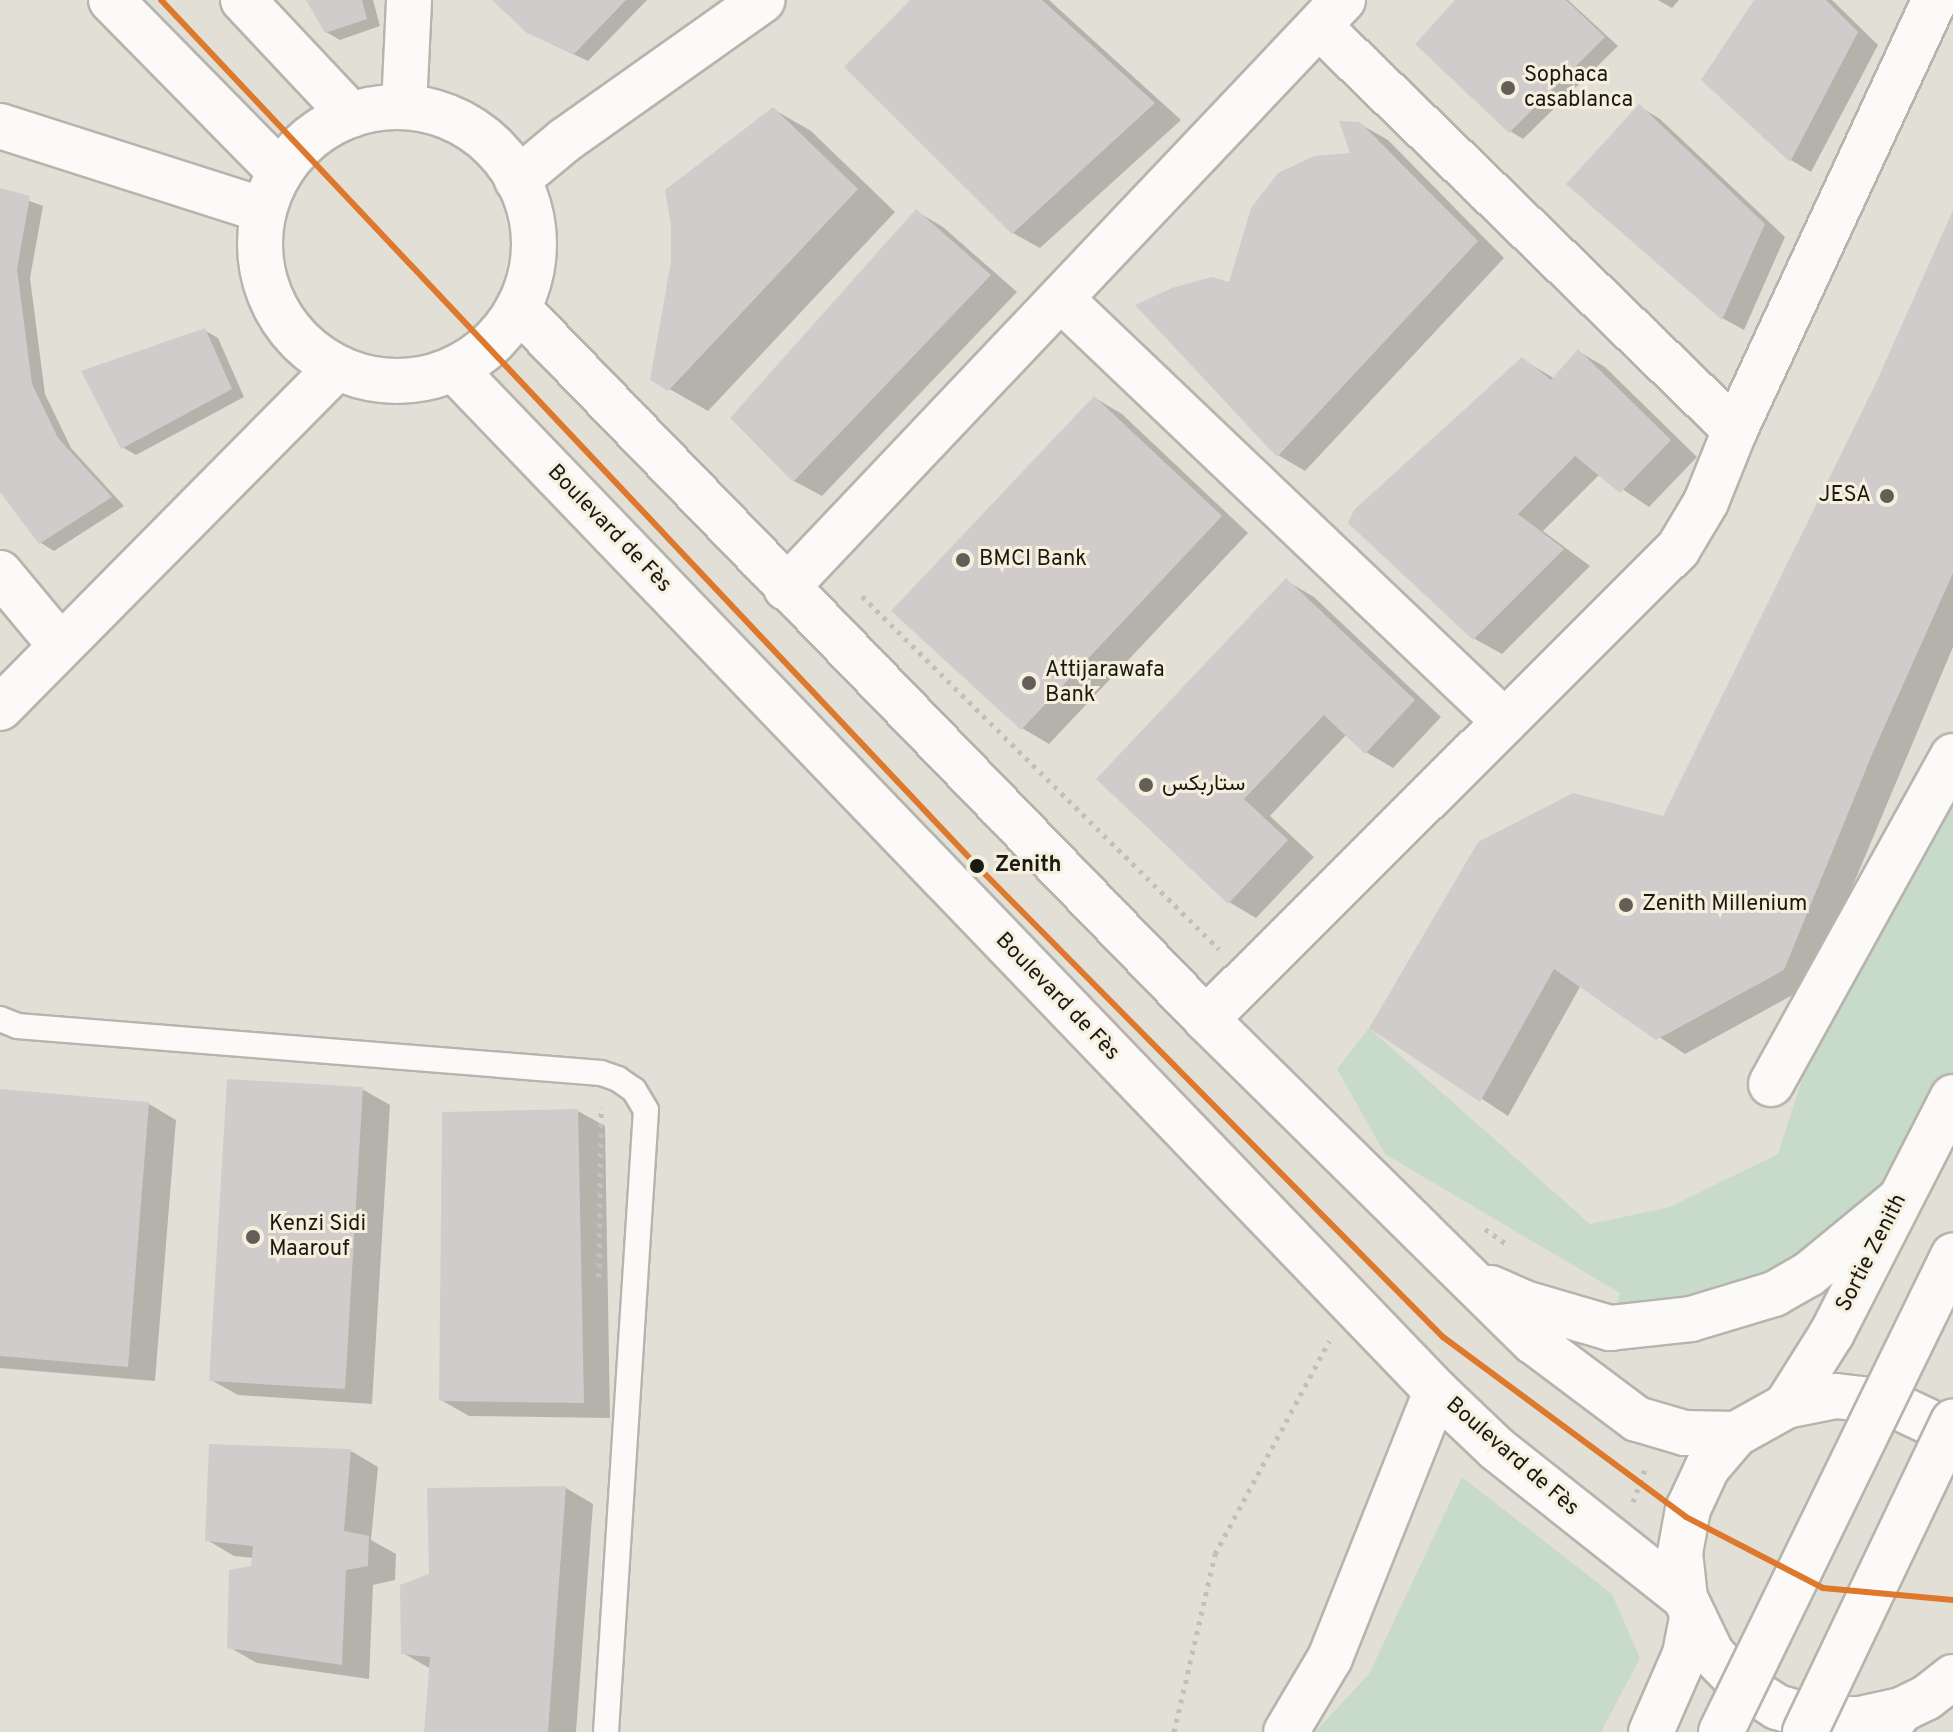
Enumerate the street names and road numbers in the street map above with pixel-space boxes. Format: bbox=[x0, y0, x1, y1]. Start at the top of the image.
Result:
street label: Boulevard de Fès bbox=[541, 460, 677, 598]
street label: Boulevard de Fès bbox=[989, 928, 1125, 1066]
street label: Sortie Zenith bbox=[1831, 1190, 1913, 1316]
street label: Boulevard de Fès bbox=[1440, 1392, 1584, 1522]

